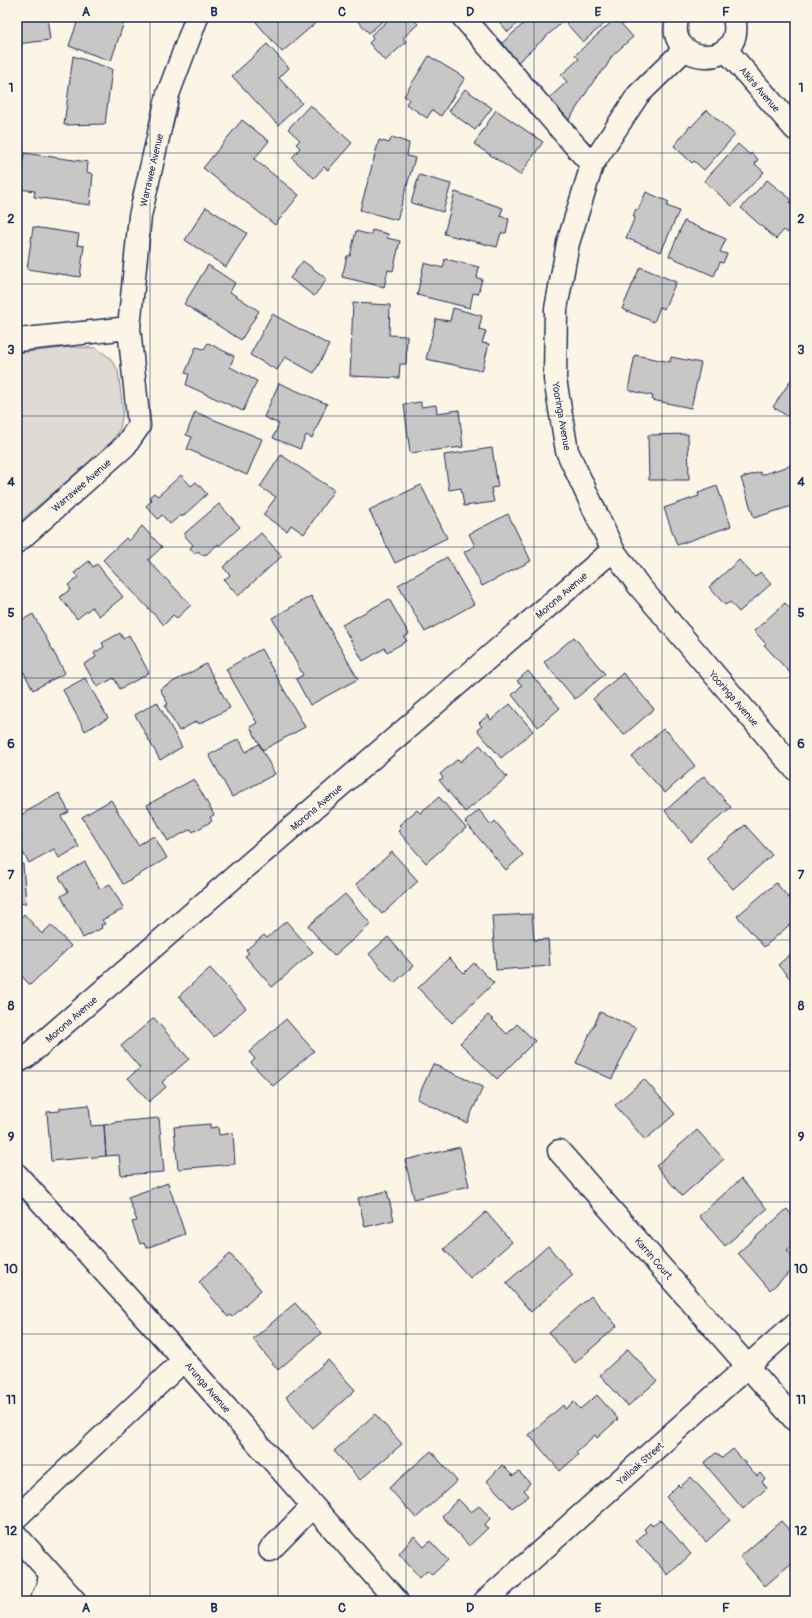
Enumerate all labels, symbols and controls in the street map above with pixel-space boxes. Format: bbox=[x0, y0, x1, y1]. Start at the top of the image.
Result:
text: A bbox=[82, 4, 91, 20]
text: B bbox=[210, 4, 218, 20]
text: C bbox=[338, 4, 346, 20]
text: D bbox=[466, 4, 474, 20]
text: E bbox=[595, 4, 602, 20]
text: F bbox=[722, 4, 730, 20]
street label: Alkira Avenue bbox=[736, 65, 782, 115]
text: 1 bbox=[8, 80, 14, 96]
text: 1 bbox=[798, 80, 804, 96]
street label: Warrawee Avenue bbox=[138, 133, 166, 208]
text: 2 bbox=[7, 211, 15, 227]
text: 2 bbox=[797, 211, 805, 227]
text: 3 bbox=[7, 342, 15, 358]
text: 3 bbox=[797, 342, 805, 358]
street label: Yooringa Avenue bbox=[549, 380, 573, 451]
street label: Warrawee Avenue bbox=[50, 457, 114, 515]
text: 4 bbox=[7, 474, 15, 490]
text: 4 bbox=[797, 474, 805, 490]
street label: Morona Avenue bbox=[533, 570, 590, 621]
text: 5 bbox=[7, 605, 15, 621]
text: 5 bbox=[797, 605, 805, 621]
street label: Yooringa Avenue bbox=[705, 668, 761, 729]
text: 6 bbox=[7, 736, 15, 752]
text: 6 bbox=[797, 736, 805, 752]
street label: Morona Avenue bbox=[288, 782, 345, 833]
text: 7 bbox=[8, 867, 15, 883]
text: 7 bbox=[798, 867, 805, 883]
street label: Morona Avenue bbox=[43, 994, 100, 1045]
text: 8 bbox=[8, 998, 15, 1014]
text: 8 bbox=[798, 998, 805, 1014]
text: 9 bbox=[8, 1129, 15, 1145]
text: 9 bbox=[798, 1129, 805, 1145]
street label: Karrin Court bbox=[632, 1235, 675, 1283]
text: 10 bbox=[4, 1261, 18, 1277]
text: 10 bbox=[794, 1261, 808, 1277]
street label: Arunga Avenue bbox=[182, 1360, 233, 1416]
text: 11 bbox=[6, 1392, 16, 1408]
text: 11 bbox=[796, 1392, 806, 1408]
street label: Yalloak Street bbox=[614, 1439, 667, 1488]
text: 12 bbox=[5, 1523, 17, 1539]
text: 12 bbox=[795, 1523, 807, 1539]
text: A bbox=[82, 1600, 91, 1616]
text: B bbox=[210, 1600, 218, 1616]
text: C bbox=[338, 1600, 346, 1616]
text: D bbox=[466, 1600, 474, 1616]
text: E bbox=[595, 1600, 602, 1616]
text: F bbox=[722, 1600, 730, 1616]

